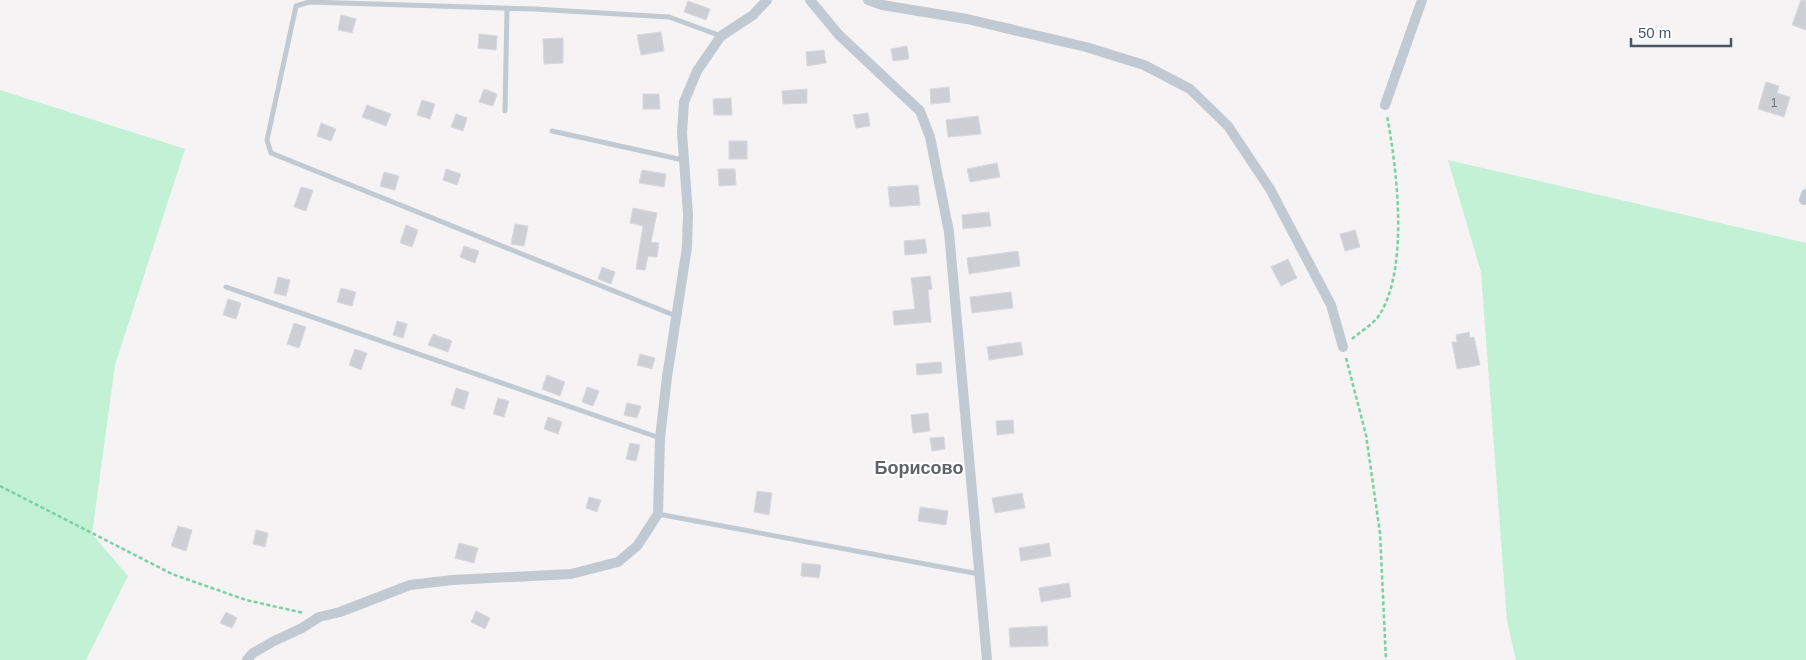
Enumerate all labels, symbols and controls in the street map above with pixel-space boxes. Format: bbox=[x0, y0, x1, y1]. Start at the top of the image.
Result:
scale bar bbox=[1631, 15, 1731, 47]
text: 50 m bbox=[1638, 24, 1671, 41]
house number: 1 bbox=[1771, 96, 1778, 110]
district label: Борисово bbox=[875, 458, 963, 478]

